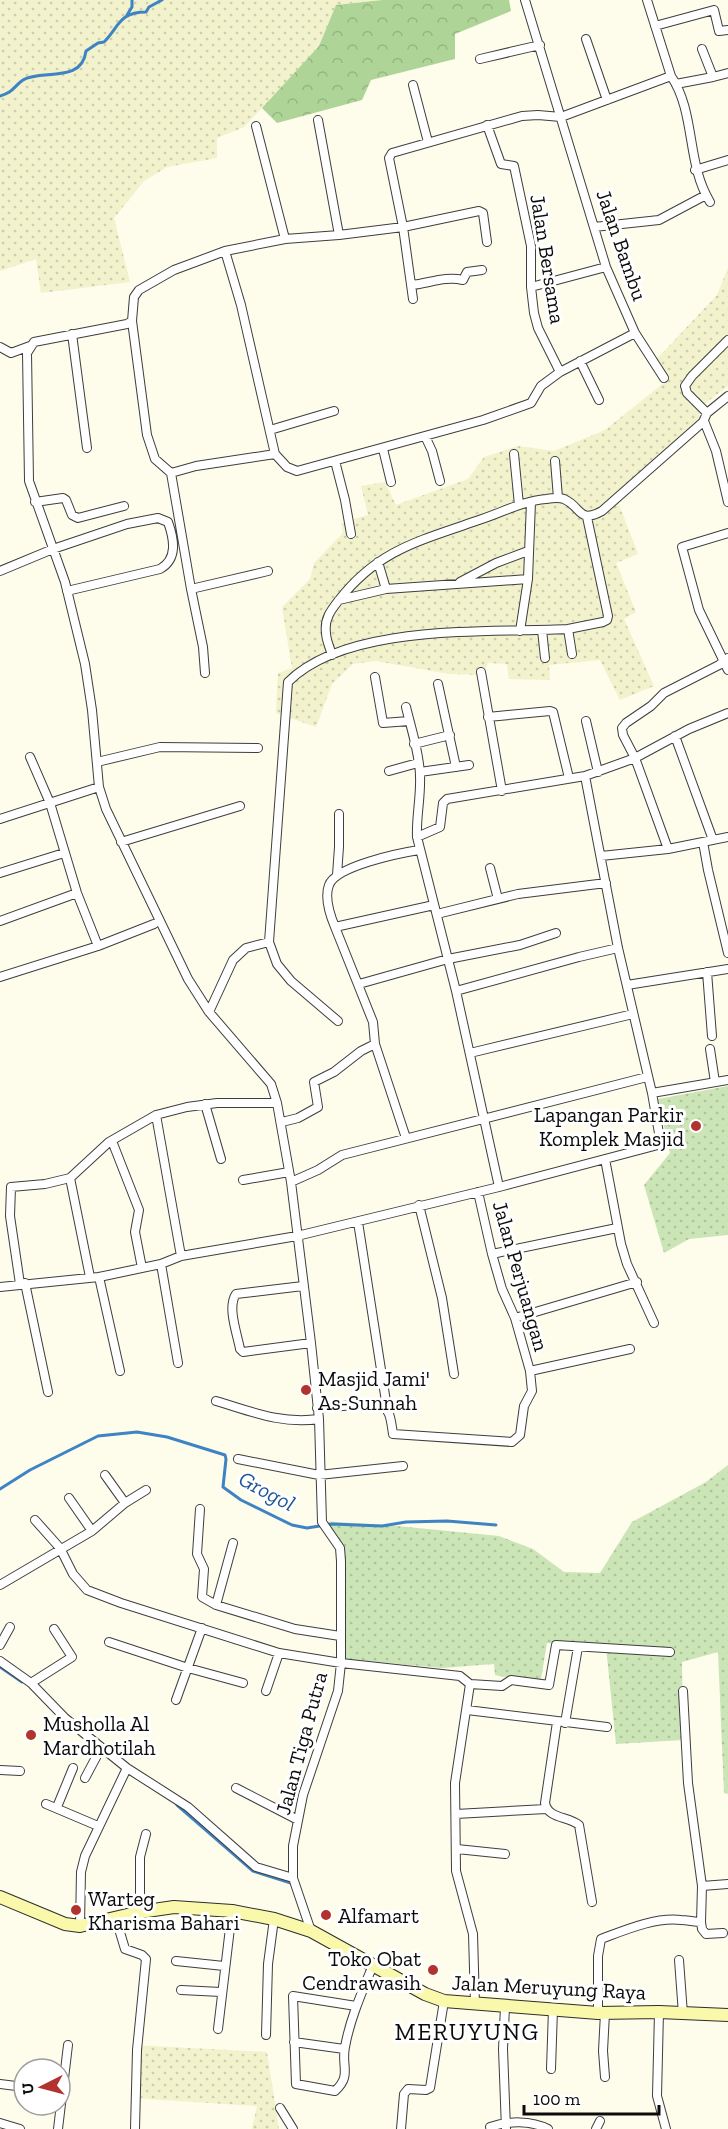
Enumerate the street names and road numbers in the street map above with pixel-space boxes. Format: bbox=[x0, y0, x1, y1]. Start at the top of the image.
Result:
street label: Jalan Bambu bbox=[591, 186, 653, 304]
street label: Jalan Bersama bbox=[525, 193, 571, 325]
street label: Jalan Perjuangan bbox=[487, 1198, 554, 1354]
street label: Jalan Tiga Putra bbox=[270, 1669, 332, 1817]
street label: Jalan Meruyung Raya bbox=[451, 1969, 647, 2005]

